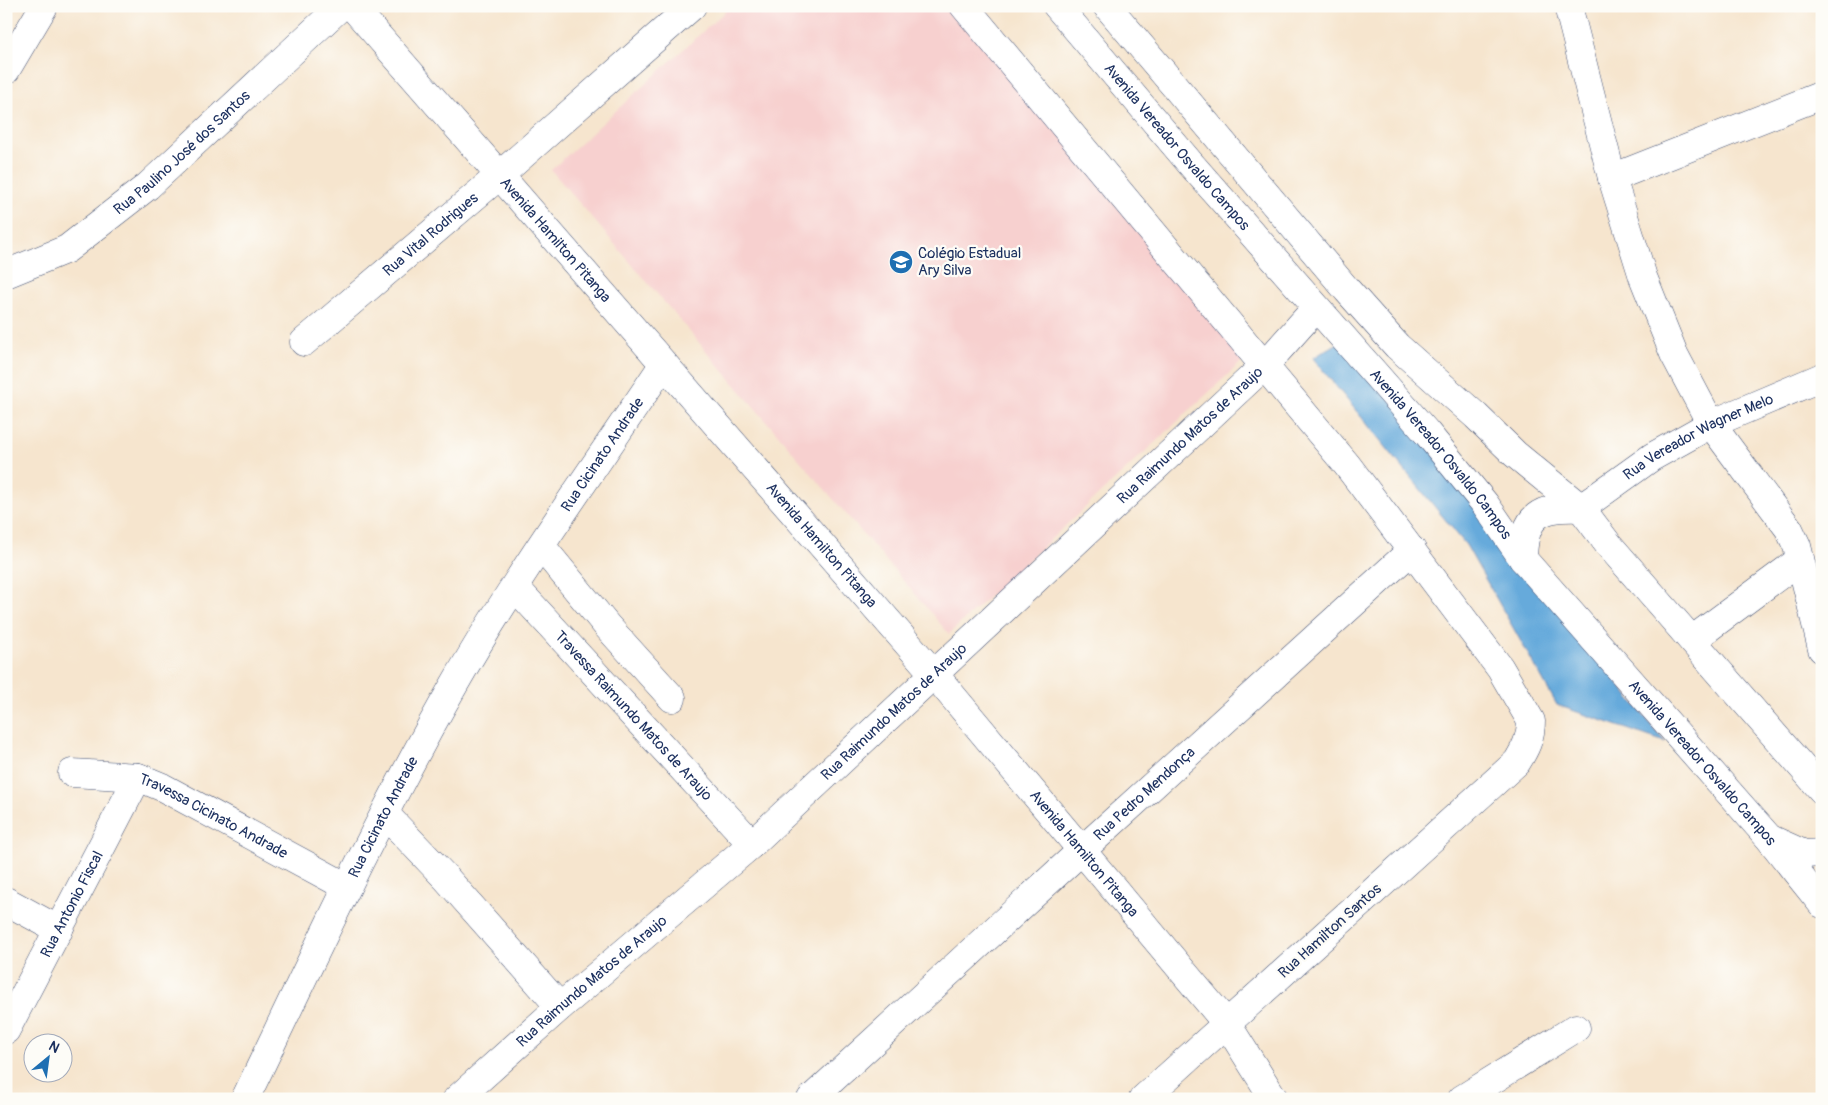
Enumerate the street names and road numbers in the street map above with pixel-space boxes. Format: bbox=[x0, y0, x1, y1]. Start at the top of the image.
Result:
street label: Avenida Vereador Osvaldo Campos bbox=[1100, 59, 1254, 234]
street label: Rua Paulino José dos Santos bbox=[110, 86, 254, 219]
street label: Avenida Hamilton Pitanga bbox=[496, 173, 615, 306]
street label: Rua Vital Rodrigues bbox=[379, 188, 482, 280]
street label: Rua Raimundo Matos de Araujo bbox=[1113, 363, 1267, 508]
street label: Avenida Vereador Osvaldo Campos bbox=[1366, 365, 1516, 543]
street label: Rua Vereador Wagner Melo bbox=[1619, 389, 1776, 484]
street label: Rua Cicinato Andrade bbox=[557, 393, 648, 515]
street label: Avenida Hamilton Pitanga bbox=[762, 479, 881, 612]
street label: Travessa Raimundo Matos de Araujo bbox=[551, 627, 717, 805]
street label: Rua Raimundo Matos de Araujo bbox=[817, 639, 971, 784]
street label: Avenida Vereador Osvaldo Campos bbox=[1624, 676, 1781, 849]
street label: Rua Pedro Mendonça bbox=[1089, 743, 1199, 845]
street label: Rua Cicinato Andrade bbox=[344, 753, 422, 881]
street label: Travessa Cicinato Andrade bbox=[136, 769, 292, 863]
street label: Avenida Hamilton Pitanga bbox=[1026, 786, 1143, 921]
street label: Rua Antonio Fiscal bbox=[36, 848, 107, 961]
street label: Rua Hamilton Santos bbox=[1274, 879, 1386, 982]
street label: Rua Raimundo Matos de Araujo bbox=[512, 911, 671, 1051]

